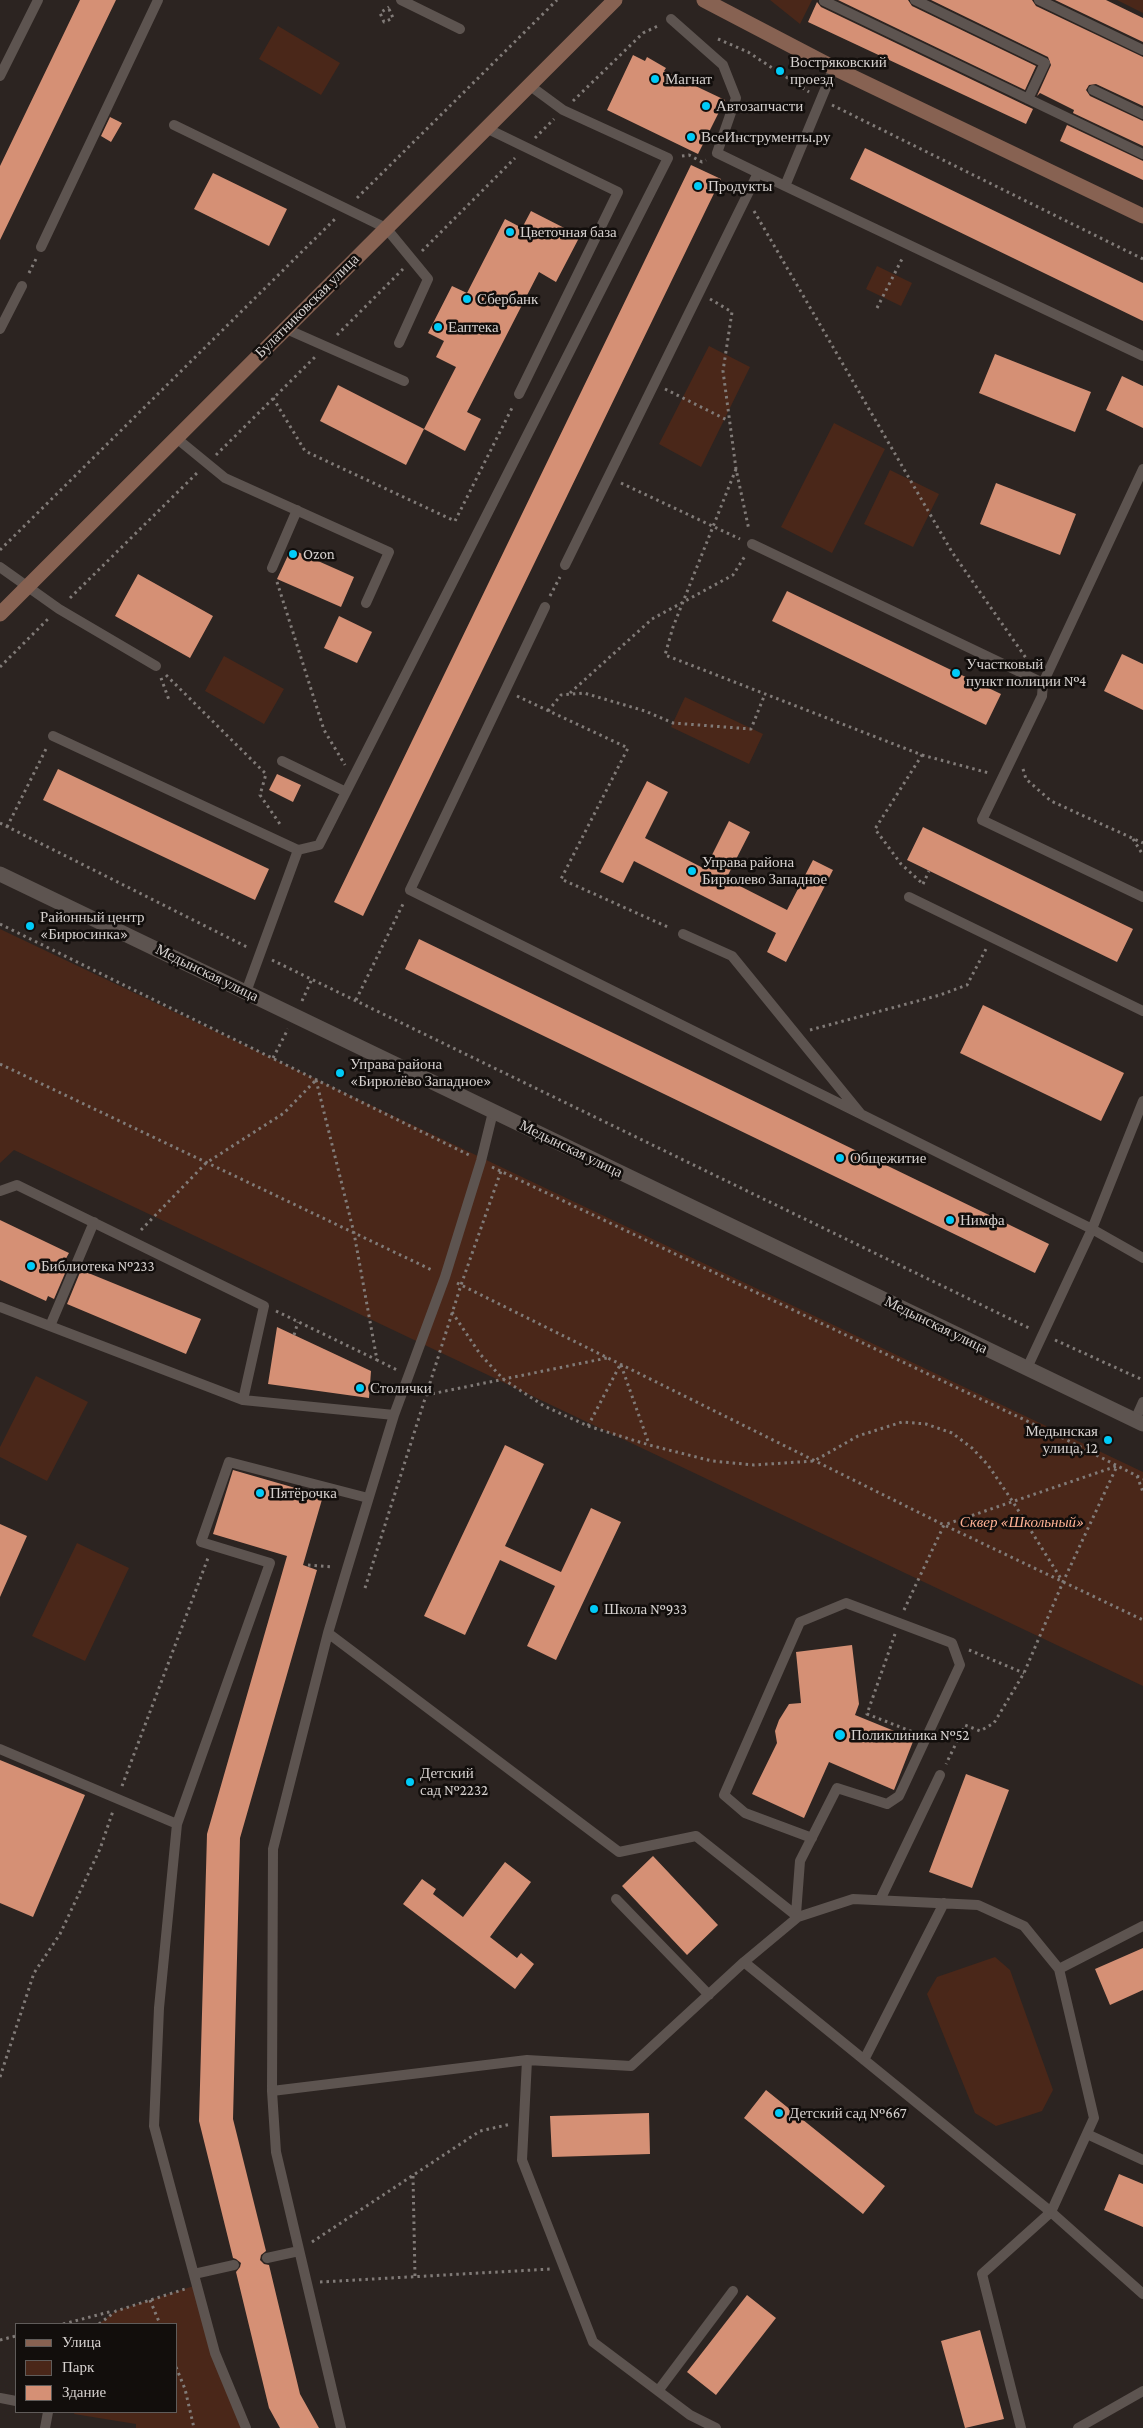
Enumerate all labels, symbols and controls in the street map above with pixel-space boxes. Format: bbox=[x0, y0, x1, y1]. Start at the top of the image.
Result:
place label: Востряковский проезд bbox=[790, 53, 887, 88]
marker: Востряковский проезд bbox=[774, 65, 786, 77]
place label: Магнат bbox=[665, 70, 712, 88]
marker: Магнат bbox=[649, 73, 661, 85]
place label: Автозапчасти bbox=[716, 97, 803, 115]
marker: Автозапчасти bbox=[700, 100, 712, 112]
place label: ВсеИнструменты.ру bbox=[701, 128, 830, 146]
marker: ВсеИнструменты.ру bbox=[685, 131, 697, 143]
place label: Продукты bbox=[708, 177, 772, 195]
marker: Продукты bbox=[692, 180, 704, 192]
place label: Цветочная база bbox=[520, 223, 617, 241]
marker: Цветочная база bbox=[504, 226, 516, 238]
street label: Булатниковская улица bbox=[251, 250, 363, 362]
place label: Сбербанк bbox=[477, 290, 538, 308]
marker: Сбербанк bbox=[461, 293, 473, 305]
place label: Еаптека bbox=[448, 318, 499, 336]
marker: Еаптека bbox=[432, 321, 444, 333]
place label: Ozon bbox=[303, 545, 335, 563]
marker: Ozon bbox=[287, 548, 299, 560]
place label: Участковый пункт полиции №4 bbox=[966, 655, 1086, 690]
marker: Участковый пункт полиции №4 bbox=[950, 667, 962, 679]
place label: Управа района Бирюлево Западное bbox=[702, 853, 827, 888]
marker: Управа района Бирюлево Западное bbox=[686, 865, 698, 877]
place label: Районный центр «Бирюсинка» bbox=[40, 908, 144, 943]
marker: Районный центр «Бирюсинка» bbox=[24, 920, 36, 932]
street label: Медынская улица bbox=[153, 940, 261, 1006]
place label: Управа района «Бирюлёво Западное» bbox=[350, 1055, 491, 1090]
marker: Управа района «Бирюлёво Западное» bbox=[334, 1067, 346, 1079]
street label: Медынская улица bbox=[517, 1116, 625, 1182]
place label: Общежитие bbox=[850, 1149, 926, 1167]
marker: Общежитие bbox=[834, 1152, 846, 1164]
place label: Нимфа bbox=[960, 1211, 1005, 1229]
marker: Нимфа bbox=[944, 1214, 956, 1226]
place label: Библиотека №233 bbox=[41, 1257, 155, 1275]
marker: Библиотека №233 bbox=[25, 1260, 37, 1272]
street label: Медынская улица bbox=[882, 1292, 990, 1358]
place label: Столички bbox=[370, 1379, 432, 1397]
marker: Столички bbox=[354, 1382, 366, 1394]
place label: Медынская улица, 12 bbox=[1025, 1422, 1098, 1457]
marker: Медынская улица, 12 bbox=[1102, 1434, 1114, 1446]
place label: Пятёрочка bbox=[270, 1484, 337, 1502]
marker: Пятёрочка bbox=[254, 1487, 266, 1499]
park label: Сквер «Школьный» bbox=[960, 1513, 1084, 1531]
place label: Школа №933 bbox=[604, 1600, 687, 1618]
marker: Школа №933 bbox=[588, 1603, 600, 1615]
place label: Поликлиника №52 bbox=[851, 1726, 969, 1744]
marker: Поликлиника №52 bbox=[833, 1728, 847, 1742]
place label: Детский сад №2232 bbox=[420, 1764, 488, 1799]
marker: Детский сад №2232 bbox=[404, 1776, 416, 1788]
place label: Детский сад №667 bbox=[789, 2104, 907, 2122]
marker: Детский сад №667 bbox=[773, 2107, 785, 2119]
legend bbox=[15, 2323, 178, 2413]
text: Улица bbox=[62, 2334, 101, 2350]
text: Парк bbox=[62, 2359, 94, 2375]
text: Здание bbox=[62, 2384, 106, 2400]

